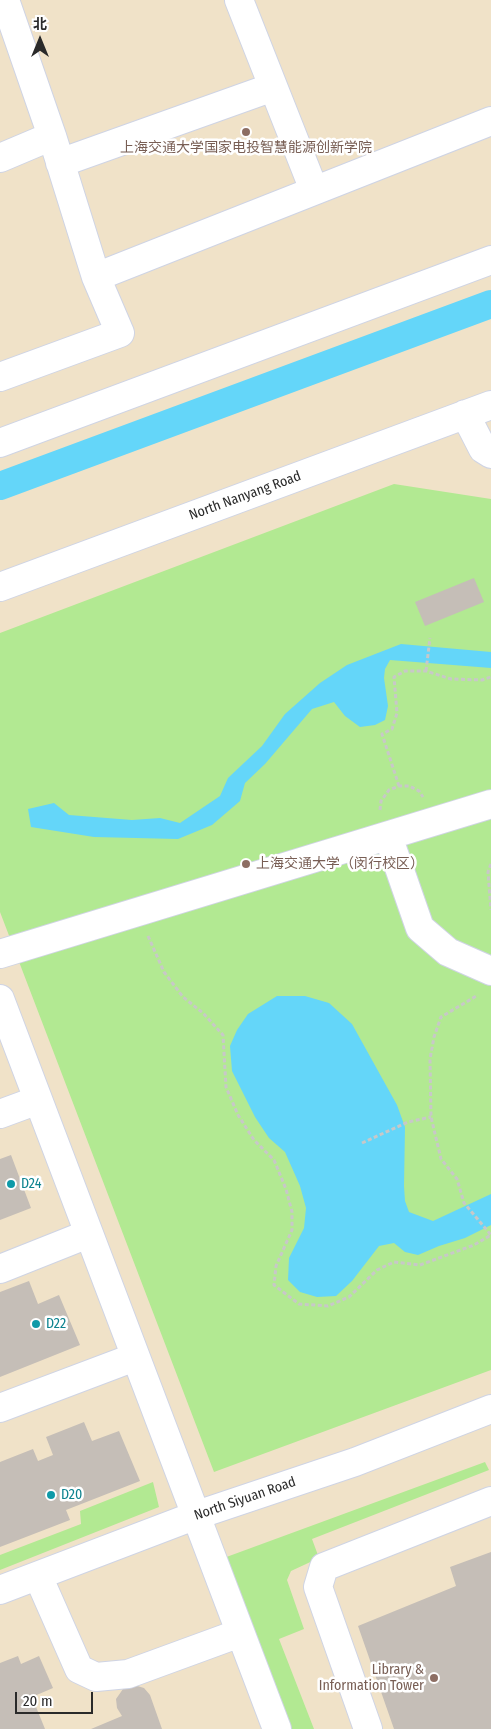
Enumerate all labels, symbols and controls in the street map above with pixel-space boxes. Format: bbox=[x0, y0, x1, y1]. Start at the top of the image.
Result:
north arrow bbox=[15, 15, 65, 65]
text: 北 bbox=[33, 16, 47, 33]
marker: 上海交通大学国家电投智慧能源创新学院 bbox=[240, 126, 252, 138]
place label: 上海交通大学国家电投智慧能源创新学院 bbox=[120, 140, 372, 156]
street label: North Nanyang Road bbox=[187, 468, 303, 524]
place label: 上海交通大学（闵行校区） bbox=[256, 856, 424, 872]
marker: 上海交通大学（闵行校区） bbox=[240, 858, 252, 870]
place label: D24 bbox=[21, 1176, 41, 1192]
marker: D24 bbox=[5, 1178, 17, 1190]
place label: D22 bbox=[46, 1316, 66, 1332]
marker: D22 bbox=[30, 1318, 42, 1330]
street label: North Siyuan Road bbox=[192, 1474, 298, 1524]
place label: D20 bbox=[61, 1487, 82, 1503]
marker: D20 bbox=[45, 1489, 57, 1501]
place label: Library & Information Tower bbox=[319, 1662, 424, 1694]
marker: Library & Information Tower bbox=[428, 1672, 440, 1684]
scale bar bbox=[18, 1682, 95, 1714]
text: 20 m bbox=[23, 1692, 53, 1710]

